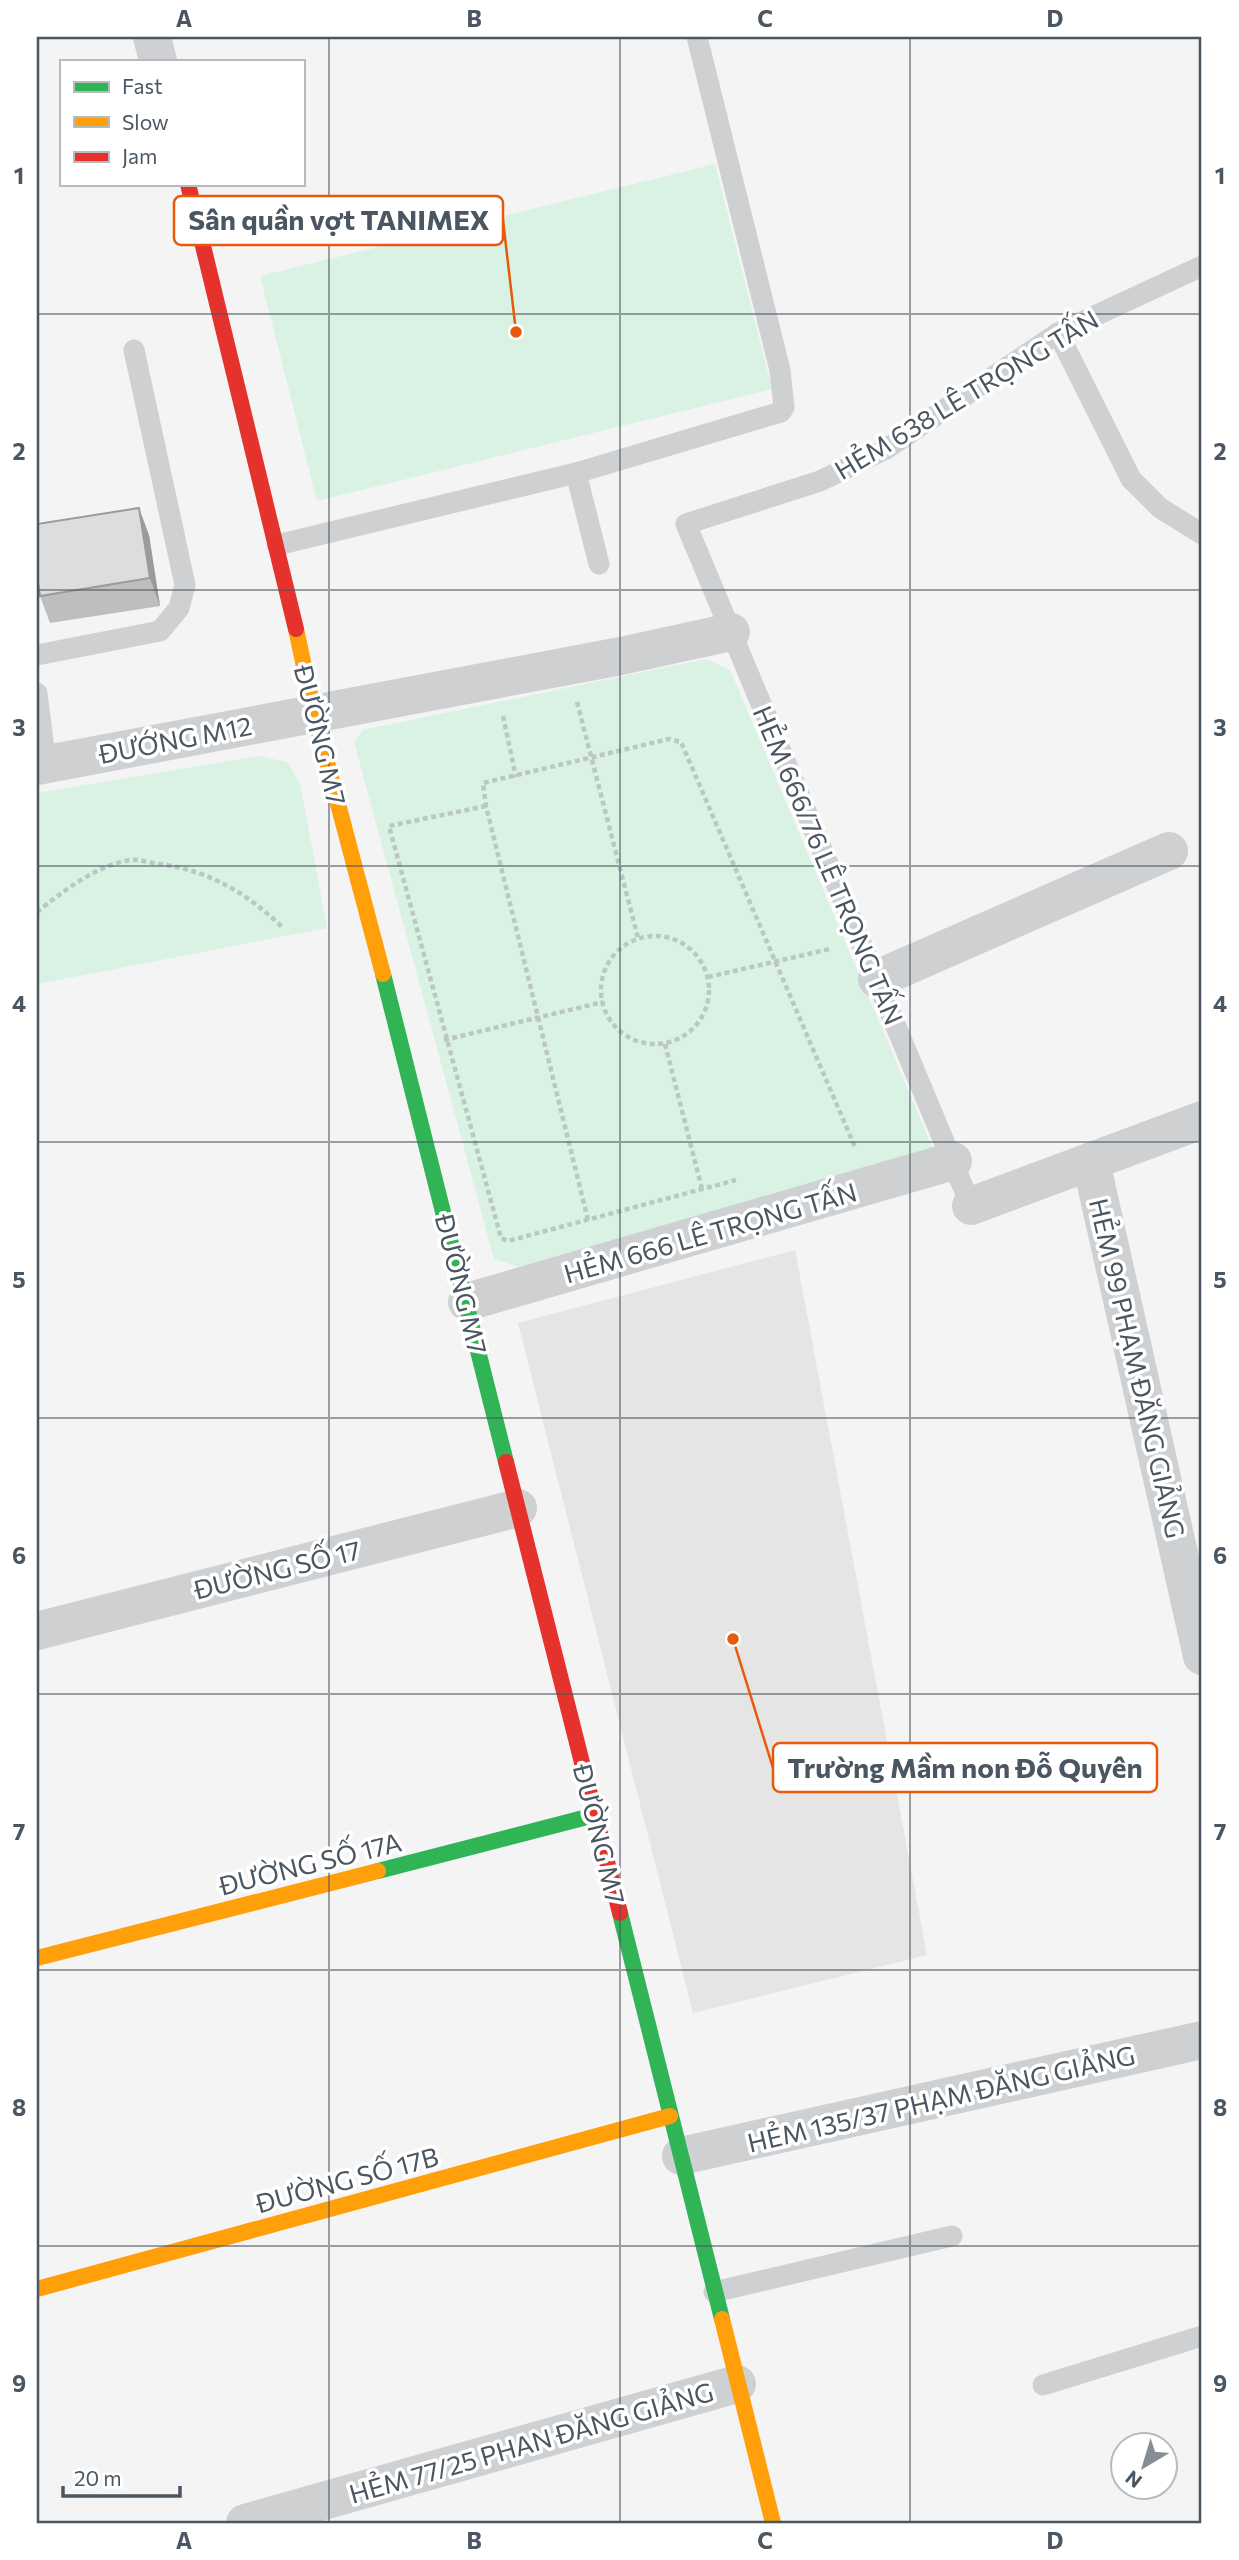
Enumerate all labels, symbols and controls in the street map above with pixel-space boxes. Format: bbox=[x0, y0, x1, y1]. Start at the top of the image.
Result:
text: A bbox=[176, 4, 193, 32]
text: B bbox=[466, 4, 482, 32]
text: C bbox=[757, 4, 773, 32]
text: D bbox=[1047, 4, 1064, 32]
legend bbox=[60, 60, 304, 186]
text: Fast bbox=[122, 73, 163, 98]
text: Slow bbox=[122, 109, 169, 134]
text: Jam bbox=[122, 143, 157, 168]
text: 1 bbox=[14, 161, 24, 189]
text: 1 bbox=[1215, 161, 1225, 189]
callout: Sân quần vợt TANIMEX bbox=[174, 196, 503, 245]
text: Sân quần vợt TANIMEX bbox=[188, 202, 490, 236]
street label: HẺM 638 LÊ TRỌNG TẤN bbox=[827, 300, 1103, 485]
text: 2 bbox=[12, 437, 26, 465]
text: 2 bbox=[1213, 437, 1227, 465]
street label: ĐƯỜNG M7 bbox=[288, 661, 353, 808]
street label: HẺM 666/76 LÊ TRỌNG TẤN bbox=[748, 700, 913, 1029]
street label: ĐƯỚNG M12 bbox=[95, 709, 254, 769]
text: 3 bbox=[12, 713, 26, 741]
text: 3 bbox=[1213, 713, 1227, 741]
text: 4 bbox=[12, 989, 26, 1017]
text: 4 bbox=[1213, 989, 1227, 1017]
street label: HẺM 666 LÊ TRỌNG TẤN bbox=[559, 1172, 860, 1289]
street label: HẺM 99 PHẠM ĐĂNG GIẢNG bbox=[1084, 1195, 1192, 1541]
street label: ĐƯỜNG M7 bbox=[429, 1210, 494, 1357]
text: 5 bbox=[12, 1265, 26, 1293]
text: 5 bbox=[1213, 1265, 1227, 1293]
street label: ĐƯỜNG SỐ 17 bbox=[189, 1530, 364, 1605]
text: 6 bbox=[12, 1541, 26, 1569]
text: 6 bbox=[1213, 1541, 1227, 1569]
callout: Trường Mầm non Đỗ Quyên bbox=[773, 1743, 1157, 1792]
text: Trường Mầm non Đỗ Quyên bbox=[787, 1750, 1143, 1784]
street label: ĐƯỜNG M7 bbox=[567, 1760, 632, 1907]
text: 7 bbox=[13, 1817, 25, 1845]
text: 7 bbox=[1214, 1817, 1226, 1845]
street label: ĐƯỜNG SỐ 17A bbox=[214, 1822, 404, 1901]
street label: HẺM 135/37 PHẠM ĐĂNG GIẢNG bbox=[744, 2038, 1138, 2158]
text: 8 bbox=[12, 2093, 26, 2121]
text: 8 bbox=[1213, 2093, 1227, 2121]
street label: ĐƯỜNG SỐ 17B bbox=[251, 2137, 442, 2219]
text: 9 bbox=[12, 2369, 26, 2397]
text: 9 bbox=[1213, 2369, 1227, 2397]
street label: HẺM 77/25 PHAN ĐĂNG GIẢNG bbox=[345, 2375, 717, 2509]
north arrow bbox=[1110, 2430, 1180, 2500]
scale bar bbox=[63, 2455, 180, 2499]
text: 20 m bbox=[74, 2465, 122, 2490]
text: N bbox=[1121, 2466, 1146, 2493]
text: A bbox=[176, 2526, 193, 2554]
text: B bbox=[466, 2526, 482, 2554]
text: C bbox=[757, 2526, 773, 2554]
text: D bbox=[1047, 2526, 1064, 2554]

